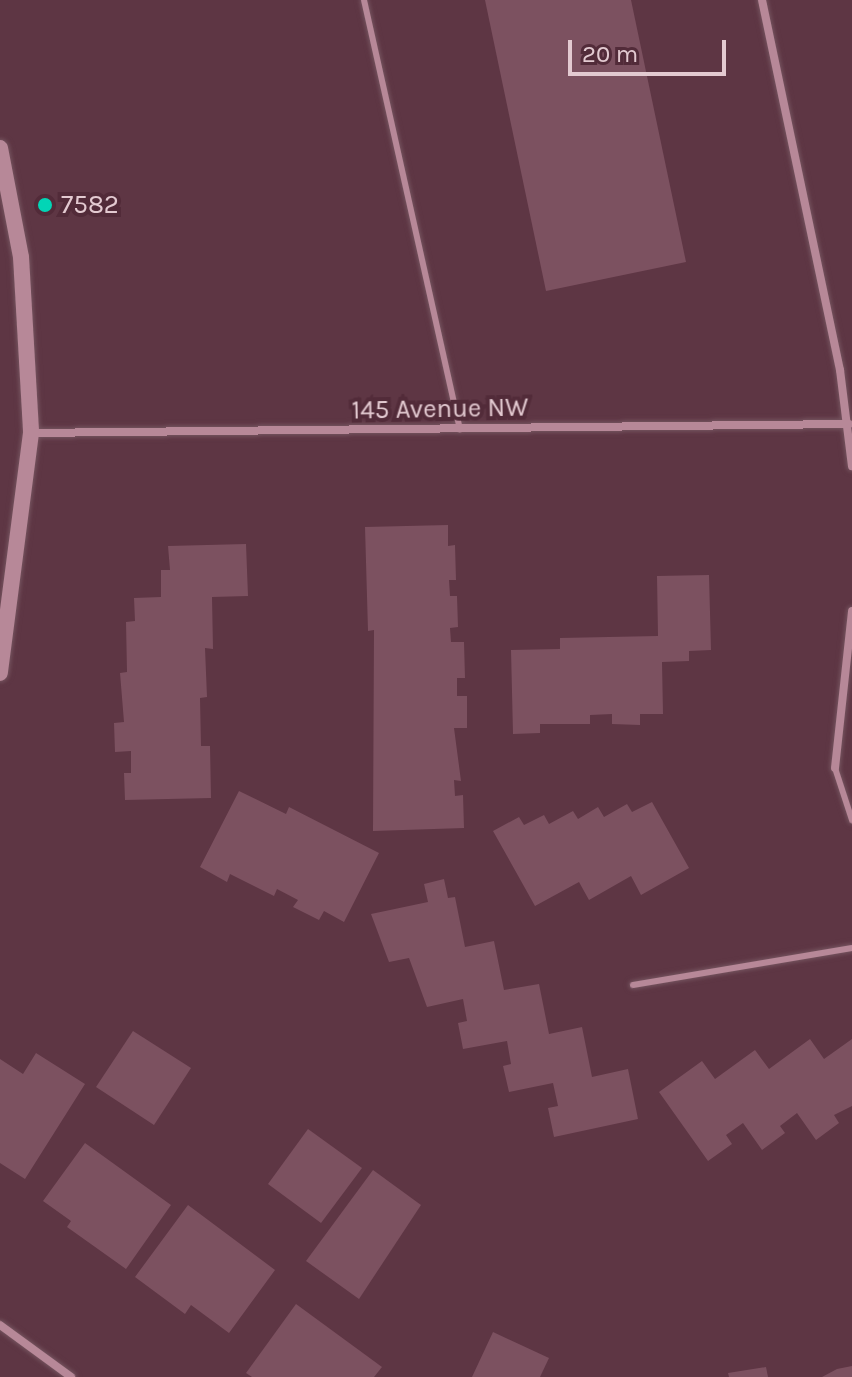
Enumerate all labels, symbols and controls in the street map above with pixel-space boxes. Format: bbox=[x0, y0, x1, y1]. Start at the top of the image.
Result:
scale bar bbox=[572, 24, 730, 74]
text: 20 m bbox=[582, 40, 638, 68]
place label: 7582 bbox=[61, 189, 119, 221]
marker: 7582 bbox=[36, 196, 54, 214]
street label: 145 Avenue NW bbox=[351, 392, 529, 426]

